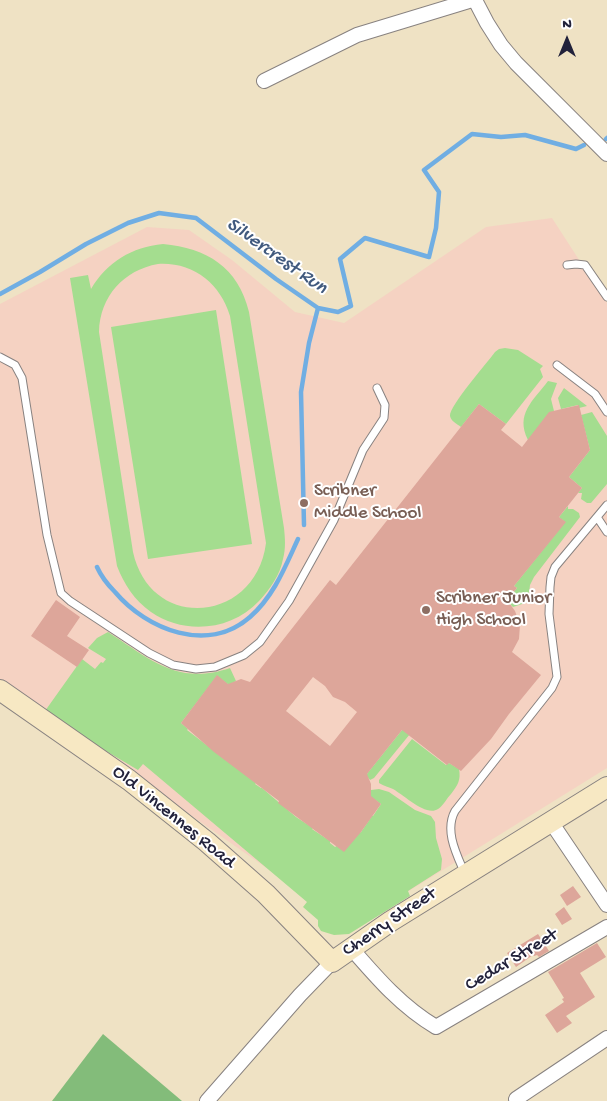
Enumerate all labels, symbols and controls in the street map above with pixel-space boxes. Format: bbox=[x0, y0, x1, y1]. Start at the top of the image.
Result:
north arrow bbox=[542, 15, 592, 65]
text: N bbox=[562, 16, 572, 33]
water label: Silvercrest Run bbox=[221, 213, 331, 301]
place label: Scribner Middle School bbox=[314, 481, 421, 525]
marker: Scribner Middle School bbox=[298, 497, 310, 509]
place label: Scribner Junior High School bbox=[436, 588, 551, 632]
marker: Scribner Junior High School bbox=[420, 604, 432, 616]
street label: Old Vincennes Road bbox=[107, 761, 239, 875]
street label: Cherry Street bbox=[339, 883, 441, 963]
street label: Cedar Street bbox=[462, 925, 562, 997]

